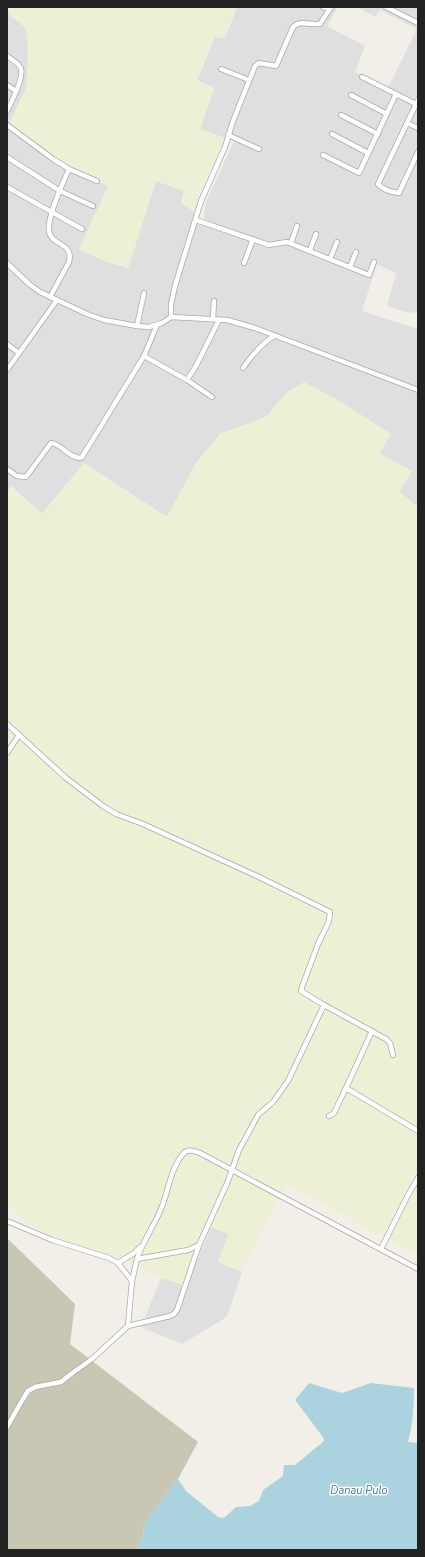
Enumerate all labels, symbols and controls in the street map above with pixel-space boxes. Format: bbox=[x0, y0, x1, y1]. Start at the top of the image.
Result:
water label: Danau Pulo bbox=[330, 1483, 388, 1498]

